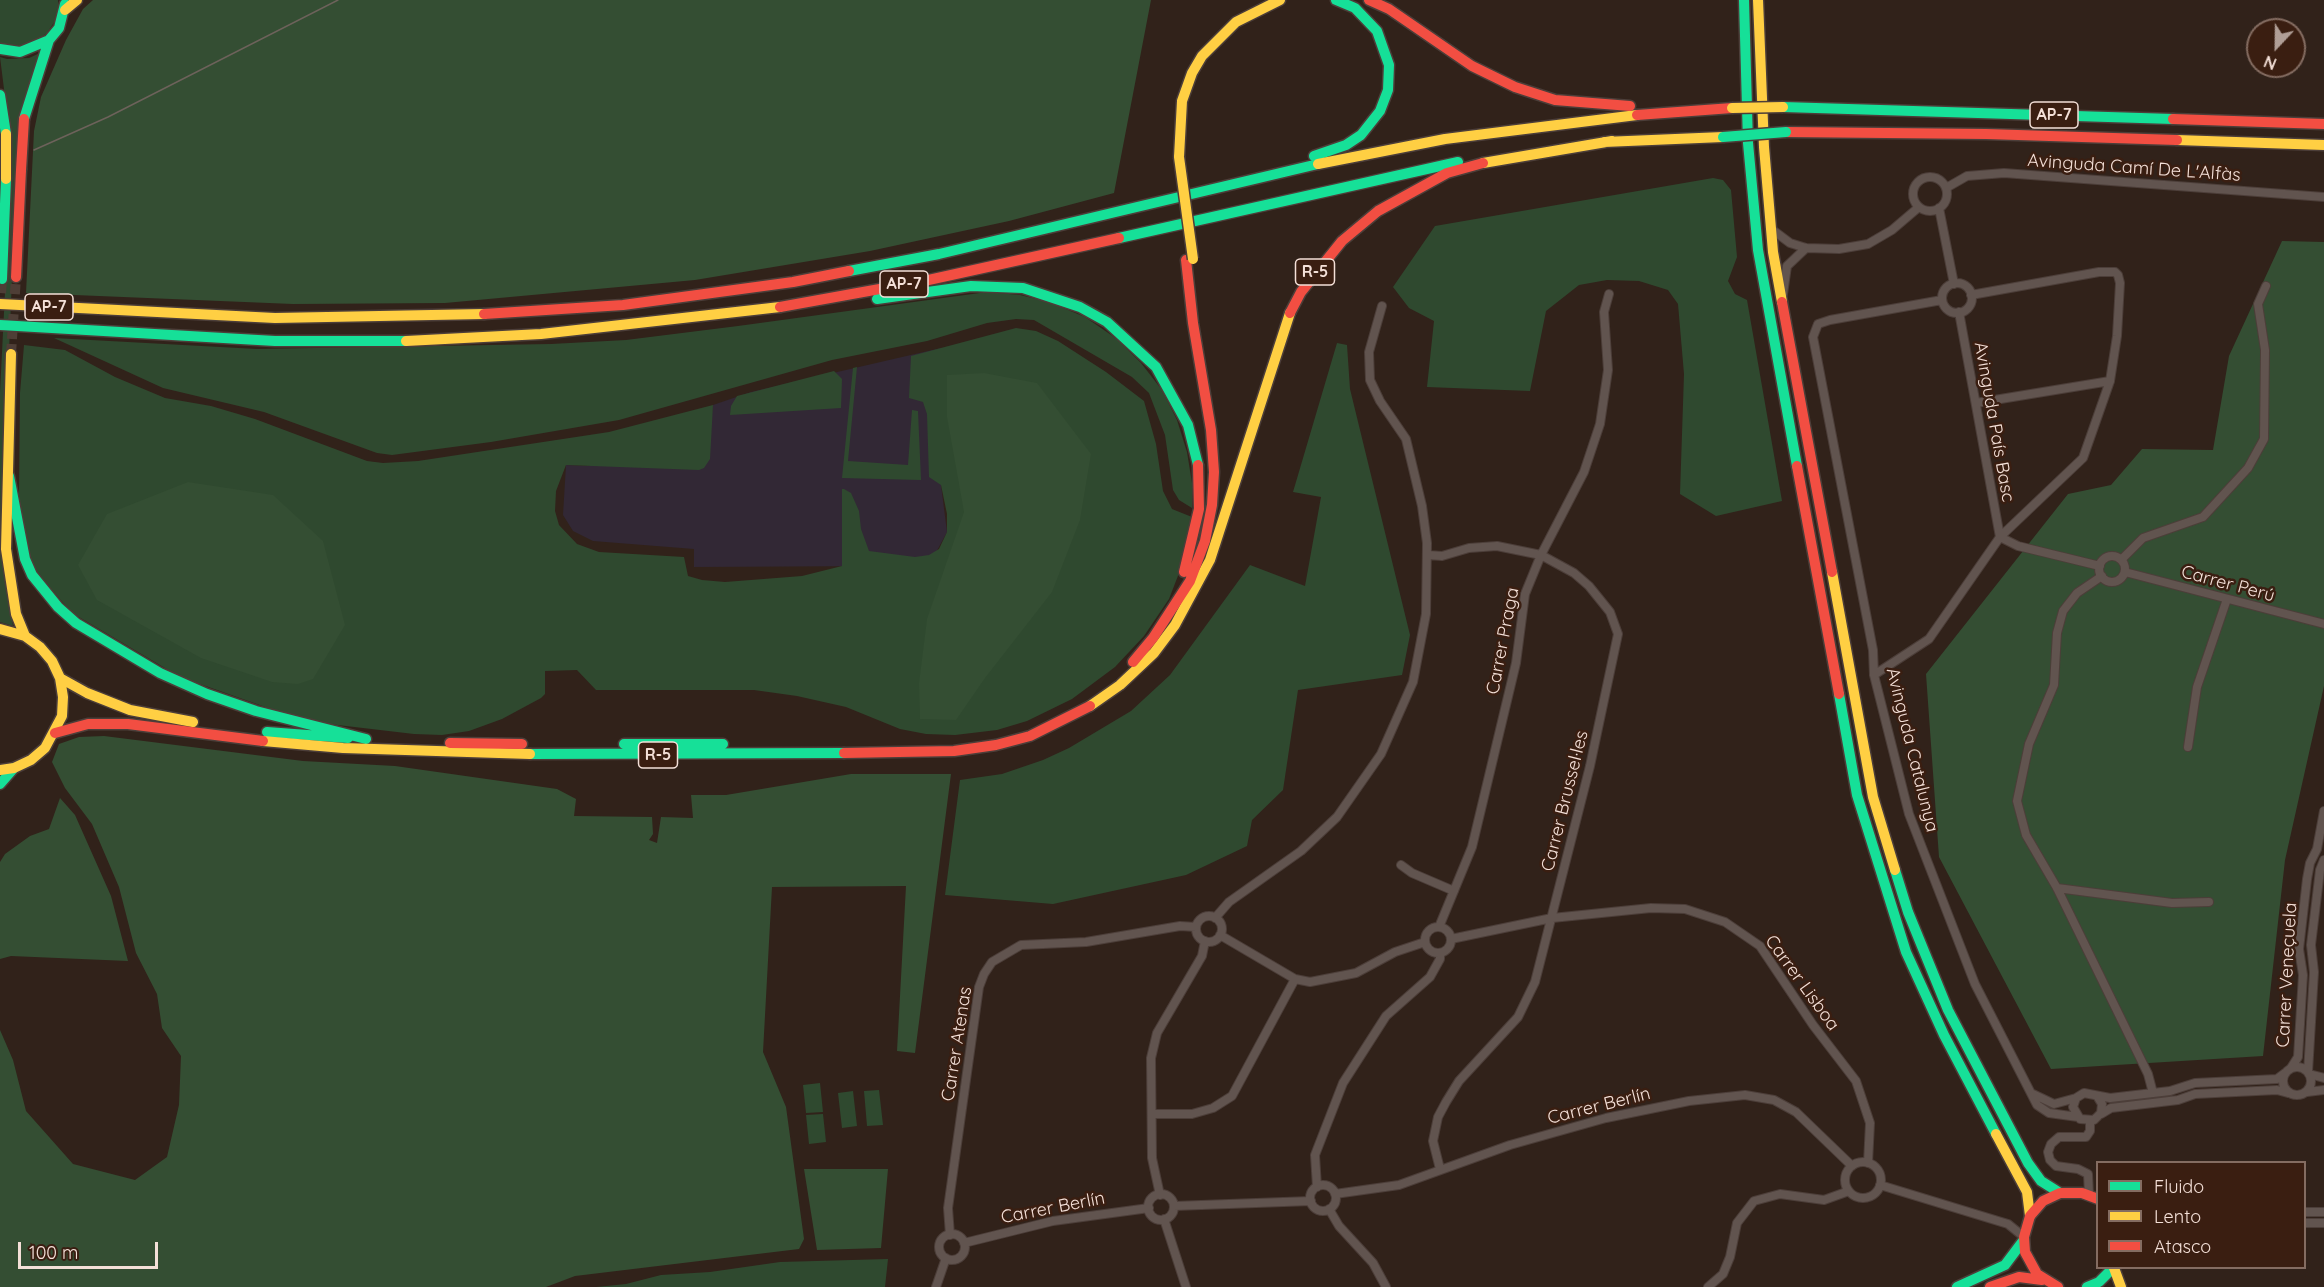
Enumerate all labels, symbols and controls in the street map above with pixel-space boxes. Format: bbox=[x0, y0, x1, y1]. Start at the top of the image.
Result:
north arrow bbox=[2246, 18, 2306, 78]
text: N bbox=[2261, 51, 2279, 74]
road number: AP-7 bbox=[2030, 102, 2078, 128]
street label: Avinguda Camí De L'Alfàs bbox=[2027, 150, 2241, 186]
road number: R-5 bbox=[1296, 259, 1334, 285]
road number: AP-7 bbox=[880, 271, 928, 297]
road number: AP-7 bbox=[25, 294, 73, 320]
street label: Avinguda País Basc bbox=[1969, 340, 2019, 504]
street label: Carrer Perú bbox=[2179, 561, 2277, 607]
street label: Carrer Praga bbox=[1482, 586, 1524, 696]
street label: Avinguda Catalunya bbox=[1881, 666, 1943, 834]
street label: Carrer Brussel·les bbox=[1537, 728, 1593, 874]
road number: R-5 bbox=[638, 742, 678, 768]
street label: Carrer Veneçuela bbox=[2272, 902, 2302, 1048]
street label: Carrer Lisboa bbox=[1760, 931, 1844, 1035]
street label: Carrer Atenas bbox=[937, 985, 977, 1103]
street label: Carrer Berlín bbox=[1545, 1083, 1653, 1129]
legend bbox=[2096, 1161, 2306, 1269]
text: Fluido bbox=[2154, 1175, 2204, 1198]
street label: Carrer Berlín bbox=[999, 1187, 1107, 1229]
text: Lento bbox=[2154, 1205, 2201, 1228]
scale bar bbox=[21, 1230, 160, 1268]
text: Atasco bbox=[2154, 1235, 2211, 1258]
text: 100 m bbox=[29, 1241, 78, 1264]

